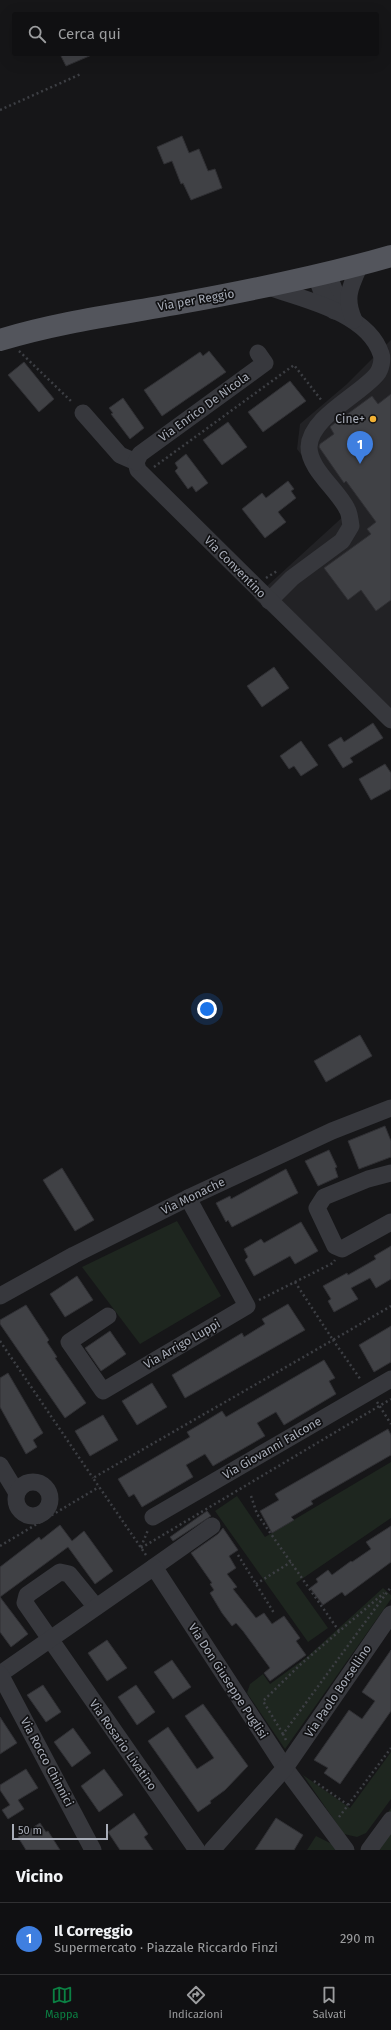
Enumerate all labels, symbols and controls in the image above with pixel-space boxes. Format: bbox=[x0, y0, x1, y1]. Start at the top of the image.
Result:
search box bbox=[12, 12, 379, 56]
icon: search bbox=[26, 23, 48, 45]
text: Cerca qui bbox=[58, 25, 121, 43]
street label: Via per Reggio bbox=[157, 286, 235, 314]
street label: Via Enrico De Nicola bbox=[156, 370, 252, 444]
place label: Cine+ bbox=[335, 412, 365, 426]
marker: Cine+ bbox=[368, 414, 378, 424]
pin: 1 bbox=[347, 431, 373, 464]
street label: Via Conventino bbox=[201, 533, 269, 601]
your location bbox=[197, 999, 217, 1019]
street label: Via Monache bbox=[159, 1175, 227, 1217]
street label: Via Arrigo Luppi bbox=[141, 1316, 223, 1372]
street label: Via Giovanni Falcone bbox=[220, 1414, 324, 1482]
street label: Via Don Giuseppe Puglisi bbox=[185, 1621, 271, 1741]
street label: Via Paolo Borsellino bbox=[302, 1642, 374, 1740]
street label: Via Rosario Livatino bbox=[86, 1697, 160, 1793]
street label: Via Rocco Chinnici bbox=[18, 1715, 76, 1809]
scale bar bbox=[12, 1822, 108, 1841]
text: 50 m bbox=[18, 1824, 42, 1837]
text: Vicino bbox=[16, 1866, 63, 1887]
text: Il Correggio bbox=[54, 1922, 133, 1940]
text: 1 bbox=[26, 1931, 32, 1946]
text: 290 m bbox=[340, 1931, 375, 1946]
text: Supermercato · Piazzale Riccardo Finzi bbox=[54, 1940, 278, 1955]
tab: Mappa bbox=[45, 1984, 78, 2021]
tab: Indicazioni bbox=[168, 1984, 223, 2021]
tab: Salvati bbox=[313, 1984, 346, 2021]

